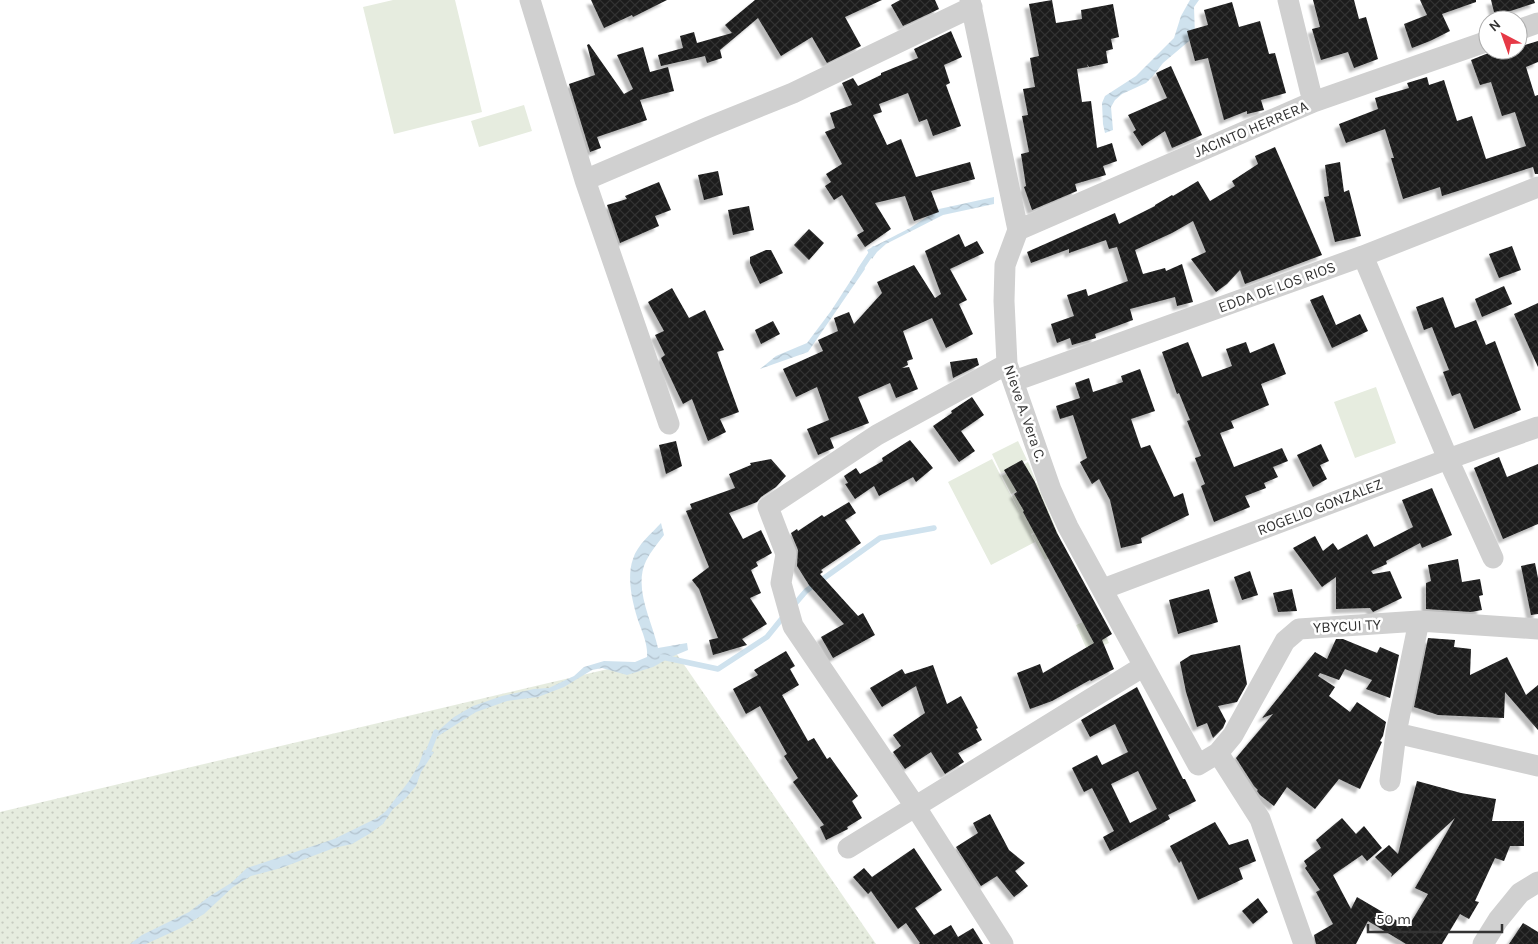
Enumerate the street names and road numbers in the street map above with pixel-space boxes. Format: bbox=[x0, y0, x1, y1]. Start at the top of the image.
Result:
street label: JACINTO HERRERA bbox=[1191, 97, 1311, 161]
street label: EDDA DE LOS RIOS bbox=[1216, 257, 1338, 317]
street label: Nieve A. Vera C. bbox=[1000, 362, 1050, 464]
street label: ROGELIO GONZALEZ bbox=[1255, 475, 1385, 539]
street label: YBYCUI TY bbox=[1313, 615, 1382, 637]

